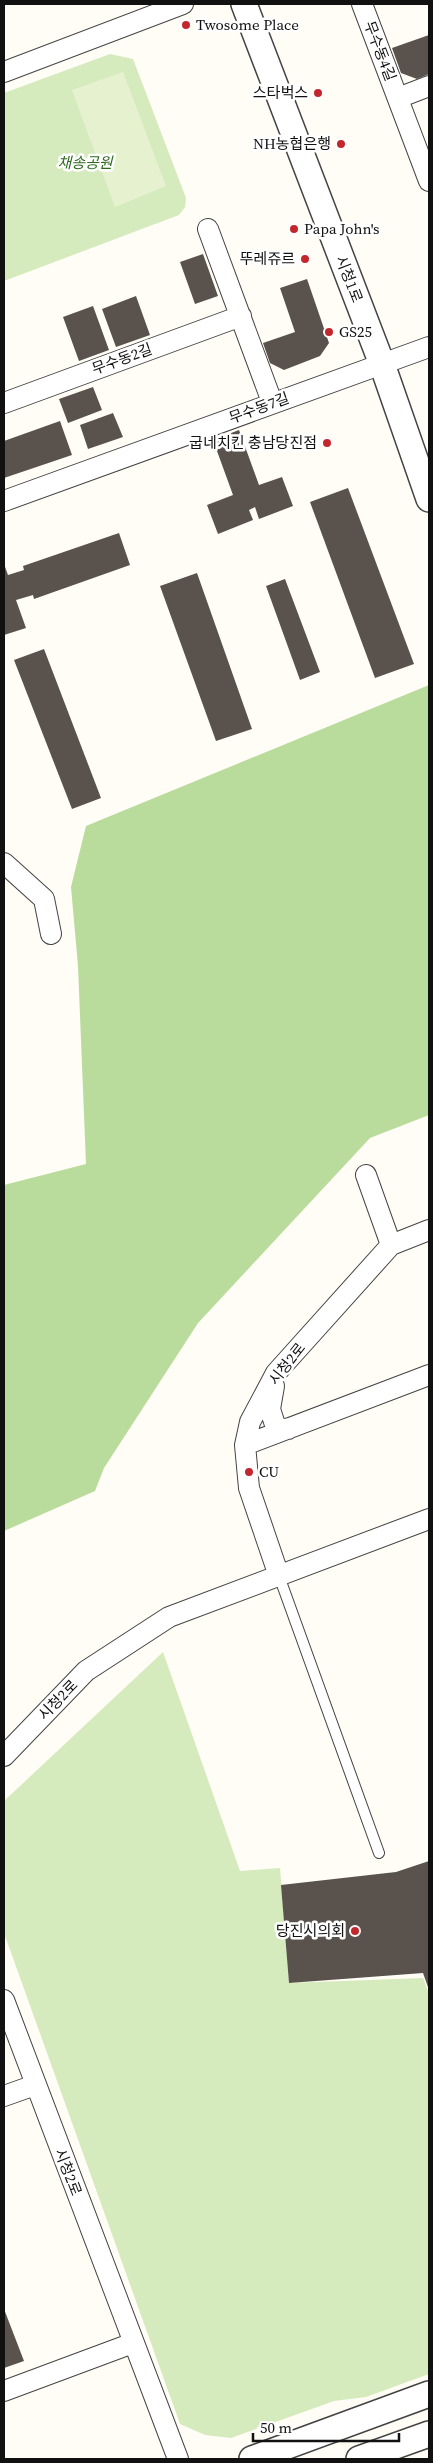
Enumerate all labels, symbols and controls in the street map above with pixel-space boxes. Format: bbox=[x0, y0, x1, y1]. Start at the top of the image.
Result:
place label: Twosome Place bbox=[196, 14, 299, 35]
street label: 무수동4길 bbox=[359, 18, 402, 84]
marker: Twosome Place bbox=[180, 19, 192, 31]
place label: 스타벅스 bbox=[253, 82, 308, 103]
marker: 스타벅스 bbox=[312, 87, 324, 99]
place label: NH농협은행 bbox=[253, 133, 331, 154]
marker: NH농협은행 bbox=[335, 138, 347, 150]
park label: 채송공원 bbox=[57, 152, 114, 173]
place label: Papa John's bbox=[304, 218, 380, 239]
marker: Papa John's bbox=[288, 223, 300, 235]
place label: 뚜레쥬르 bbox=[240, 248, 295, 269]
street label: 시청1로 bbox=[331, 252, 368, 305]
marker: 뚜레쥬르 bbox=[299, 253, 311, 265]
place label: GS25 bbox=[339, 321, 372, 342]
marker: GS25 bbox=[323, 326, 335, 338]
street label: 무수동2길 bbox=[89, 338, 155, 379]
street label: 무수동7길 bbox=[226, 387, 292, 428]
place label: 굽네치킨 충남당진점 bbox=[189, 432, 317, 453]
marker: 굽네치킨 충남당진점 bbox=[321, 437, 333, 449]
street label: 시청2로 bbox=[263, 1338, 310, 1389]
place label: CU bbox=[259, 1461, 279, 1482]
marker: CU bbox=[243, 1466, 255, 1478]
street label: 시청2로 bbox=[33, 1675, 82, 1725]
place label: 당진시의회 bbox=[276, 1920, 345, 1941]
marker: 당진시의회 bbox=[349, 1925, 361, 1937]
street label: 시청2로 bbox=[50, 2145, 87, 2198]
scale bar bbox=[253, 2410, 399, 2442]
text: 50 m bbox=[260, 2417, 292, 2438]

